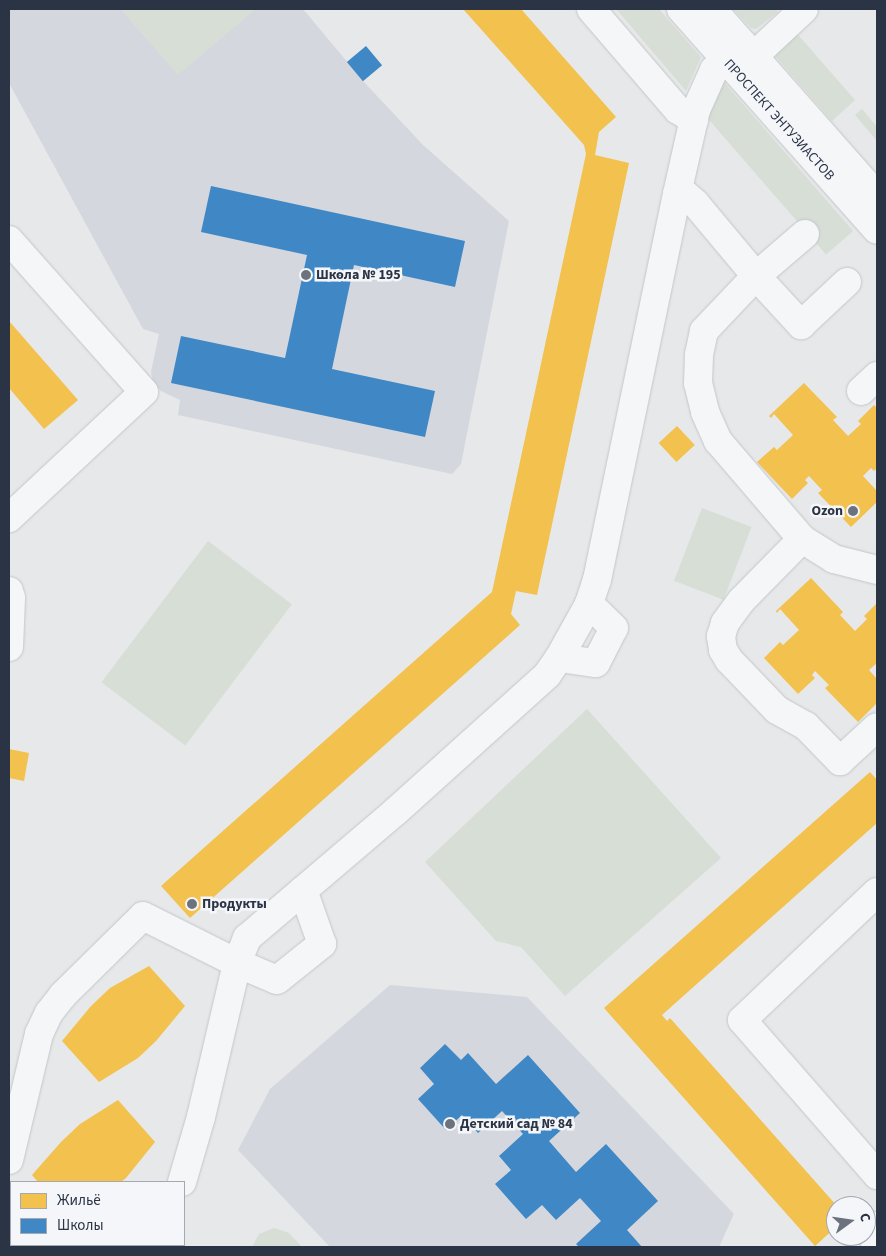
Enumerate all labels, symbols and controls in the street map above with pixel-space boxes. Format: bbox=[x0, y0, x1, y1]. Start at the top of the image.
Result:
street label: ПРОСПЕКТ ЭНТУЗИАСТОВ bbox=[720, 56, 838, 184]
place label: Школа № 195 bbox=[316, 267, 401, 283]
marker: Школа № 195 bbox=[300, 269, 312, 281]
place label: Ozon bbox=[812, 503, 843, 519]
marker: Ozon bbox=[847, 505, 859, 517]
place label: Продукты bbox=[202, 896, 267, 912]
marker: Продукты bbox=[186, 898, 198, 910]
place label: Детский сад № 84 bbox=[460, 1116, 573, 1132]
marker: Детский сад № 84 bbox=[444, 1118, 456, 1130]
legend bbox=[10, 1181, 185, 1246]
text: Жильё bbox=[57, 1190, 101, 1211]
north arrow bbox=[826, 1196, 876, 1246]
text: С bbox=[854, 1211, 875, 1224]
text: Школы bbox=[57, 1215, 104, 1236]

